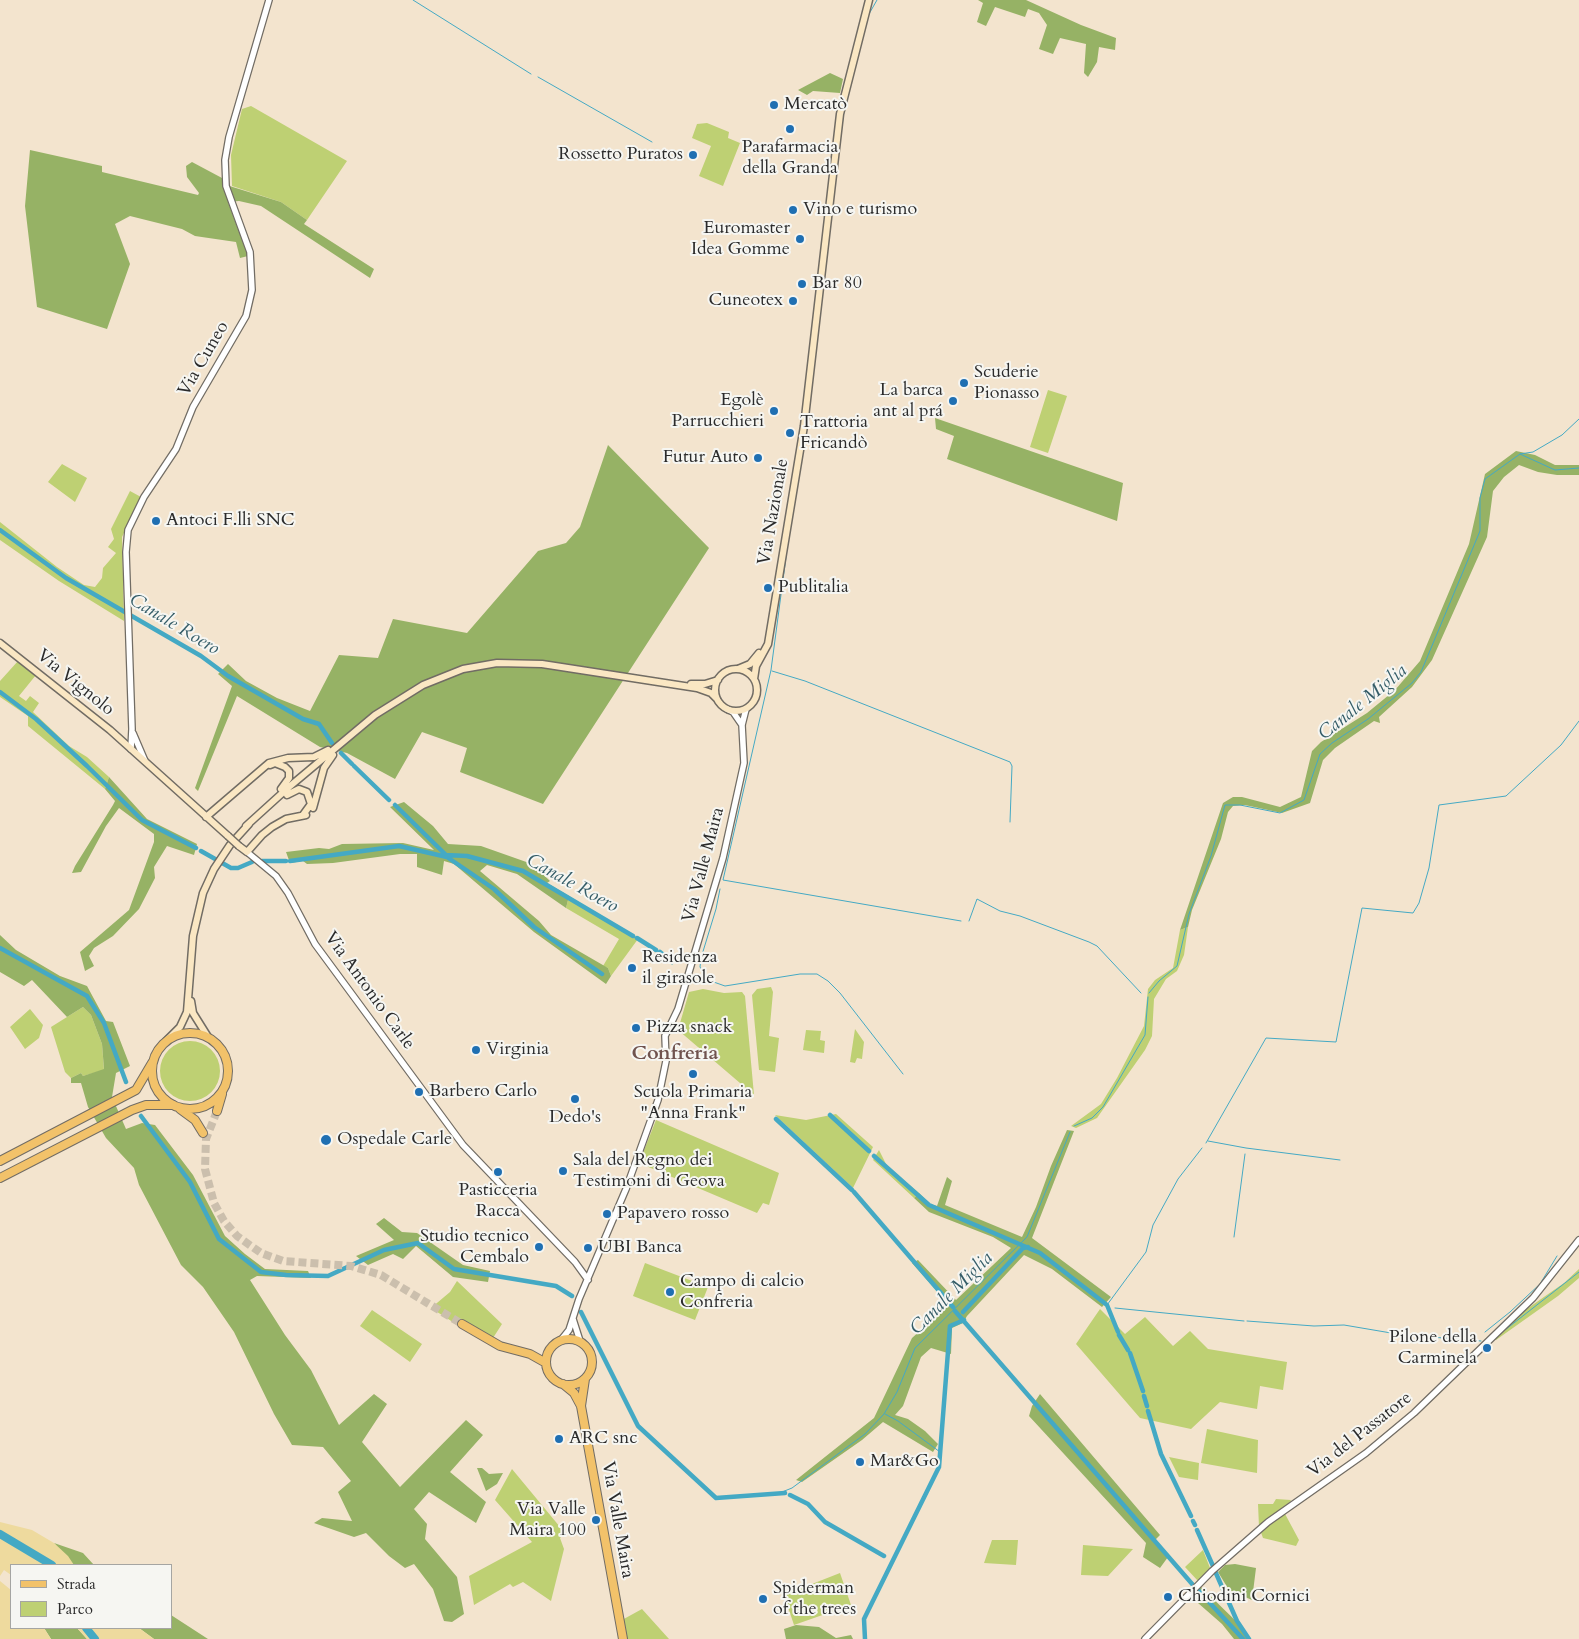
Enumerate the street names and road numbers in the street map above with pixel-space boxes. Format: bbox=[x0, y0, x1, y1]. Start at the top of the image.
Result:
street label: Via Cuneo bbox=[174, 318, 234, 400]
street label: Via Nazionale bbox=[754, 457, 794, 567]
street label: Via Vignolo bbox=[32, 645, 118, 721]
street label: Via Valle Maira bbox=[678, 805, 730, 925]
street label: Via Antonio Carle bbox=[319, 928, 419, 1054]
street label: Via del Passatore bbox=[1304, 1388, 1416, 1482]
street label: Via Valle Maira bbox=[596, 1460, 638, 1580]

